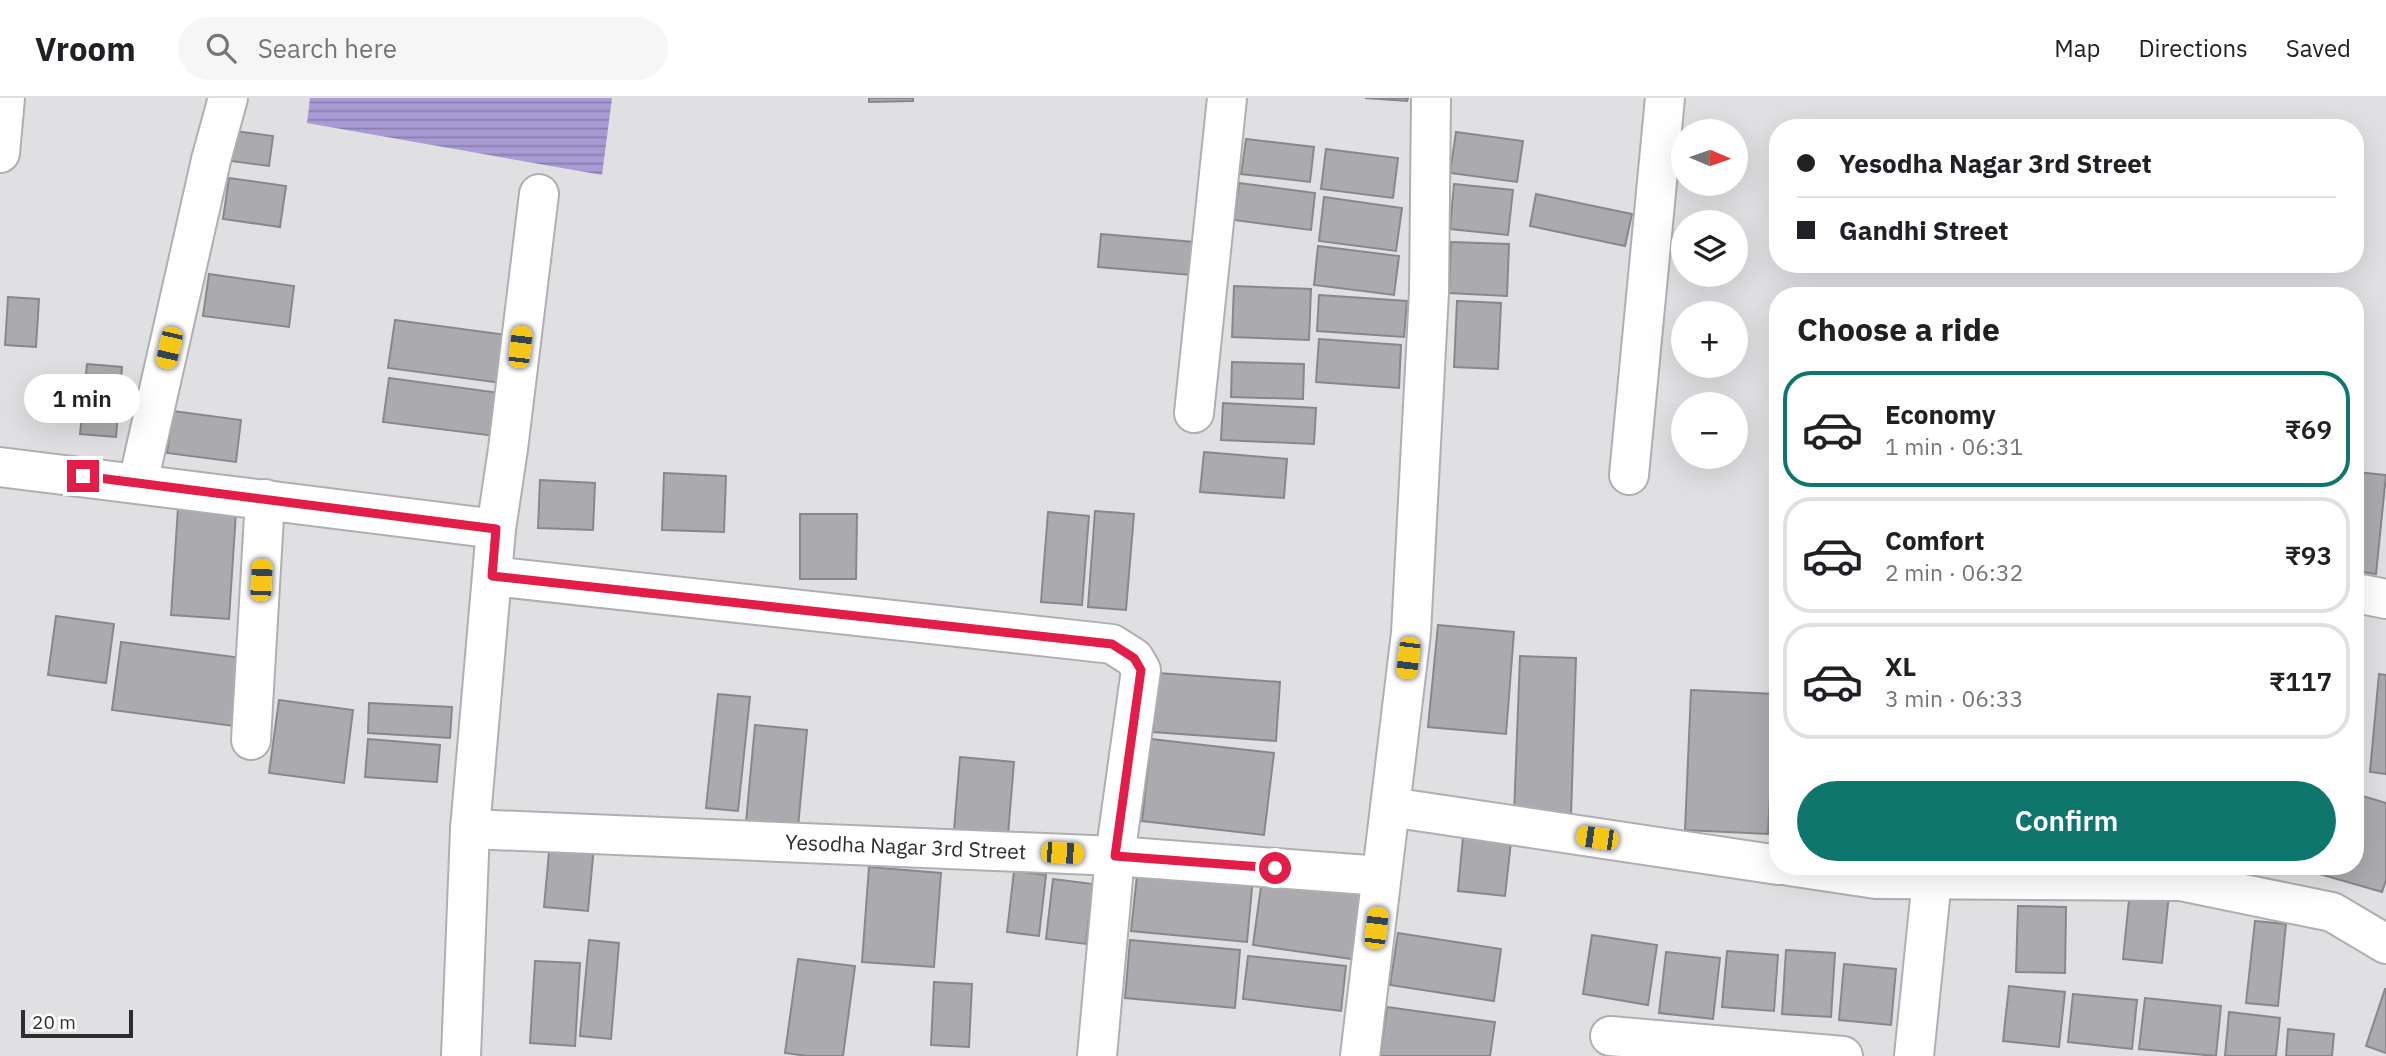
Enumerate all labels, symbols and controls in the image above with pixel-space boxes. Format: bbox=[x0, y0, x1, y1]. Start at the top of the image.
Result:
search box bbox=[178, 17, 668, 80]
text: Vroom bbox=[35, 27, 136, 70]
icon: search bbox=[202, 29, 240, 67]
text: Search here bbox=[258, 31, 397, 65]
text: Map bbox=[2054, 32, 2100, 64]
text: Directions bbox=[2138, 32, 2248, 64]
text: Saved bbox=[2286, 32, 2351, 64]
north arrow bbox=[1671, 119, 1748, 196]
map controls bbox=[1671, 119, 1748, 469]
text: Yesodha Nagar 3rd Street bbox=[1839, 146, 2152, 180]
button: layers bbox=[1671, 210, 1748, 287]
text: Gandhi Street bbox=[1839, 213, 2008, 247]
button: + bbox=[1671, 301, 1748, 378]
text: Choose a ride bbox=[1797, 308, 2000, 350]
car bbox=[155, 325, 184, 371]
car bbox=[508, 325, 533, 369]
callout: 1 min bbox=[25, 374, 141, 424]
text: 1 min bbox=[52, 383, 112, 413]
button: − bbox=[1671, 392, 1748, 469]
text: Economy bbox=[1885, 397, 1996, 431]
icon: car bbox=[1801, 398, 1864, 461]
text: ₹69 bbox=[2285, 412, 2332, 446]
text: 1 min · 06:31 bbox=[1885, 431, 2023, 461]
route end bbox=[67, 460, 99, 492]
text: Comfort bbox=[1885, 523, 1984, 557]
icon: car bbox=[1801, 524, 1864, 587]
text: ₹93 bbox=[2285, 538, 2332, 572]
text: 2 min · 06:32 bbox=[1885, 557, 2023, 587]
car bbox=[250, 558, 273, 602]
car bbox=[1396, 636, 1421, 680]
text: XL bbox=[1885, 649, 1916, 683]
icon: car bbox=[1801, 650, 1864, 713]
text: ₹117 bbox=[2269, 664, 2332, 698]
text: 3 min · 06:33 bbox=[1885, 683, 2023, 713]
button: Confirm bbox=[1797, 781, 2336, 861]
car bbox=[1575, 825, 1620, 851]
street label: Yesodha Nagar 3rd Street bbox=[785, 827, 1027, 865]
car bbox=[1041, 841, 1084, 865]
route start bbox=[1259, 852, 1291, 884]
car bbox=[1364, 906, 1389, 950]
scale bar bbox=[21, 1007, 133, 1039]
text: 20 m bbox=[32, 1010, 76, 1034]

